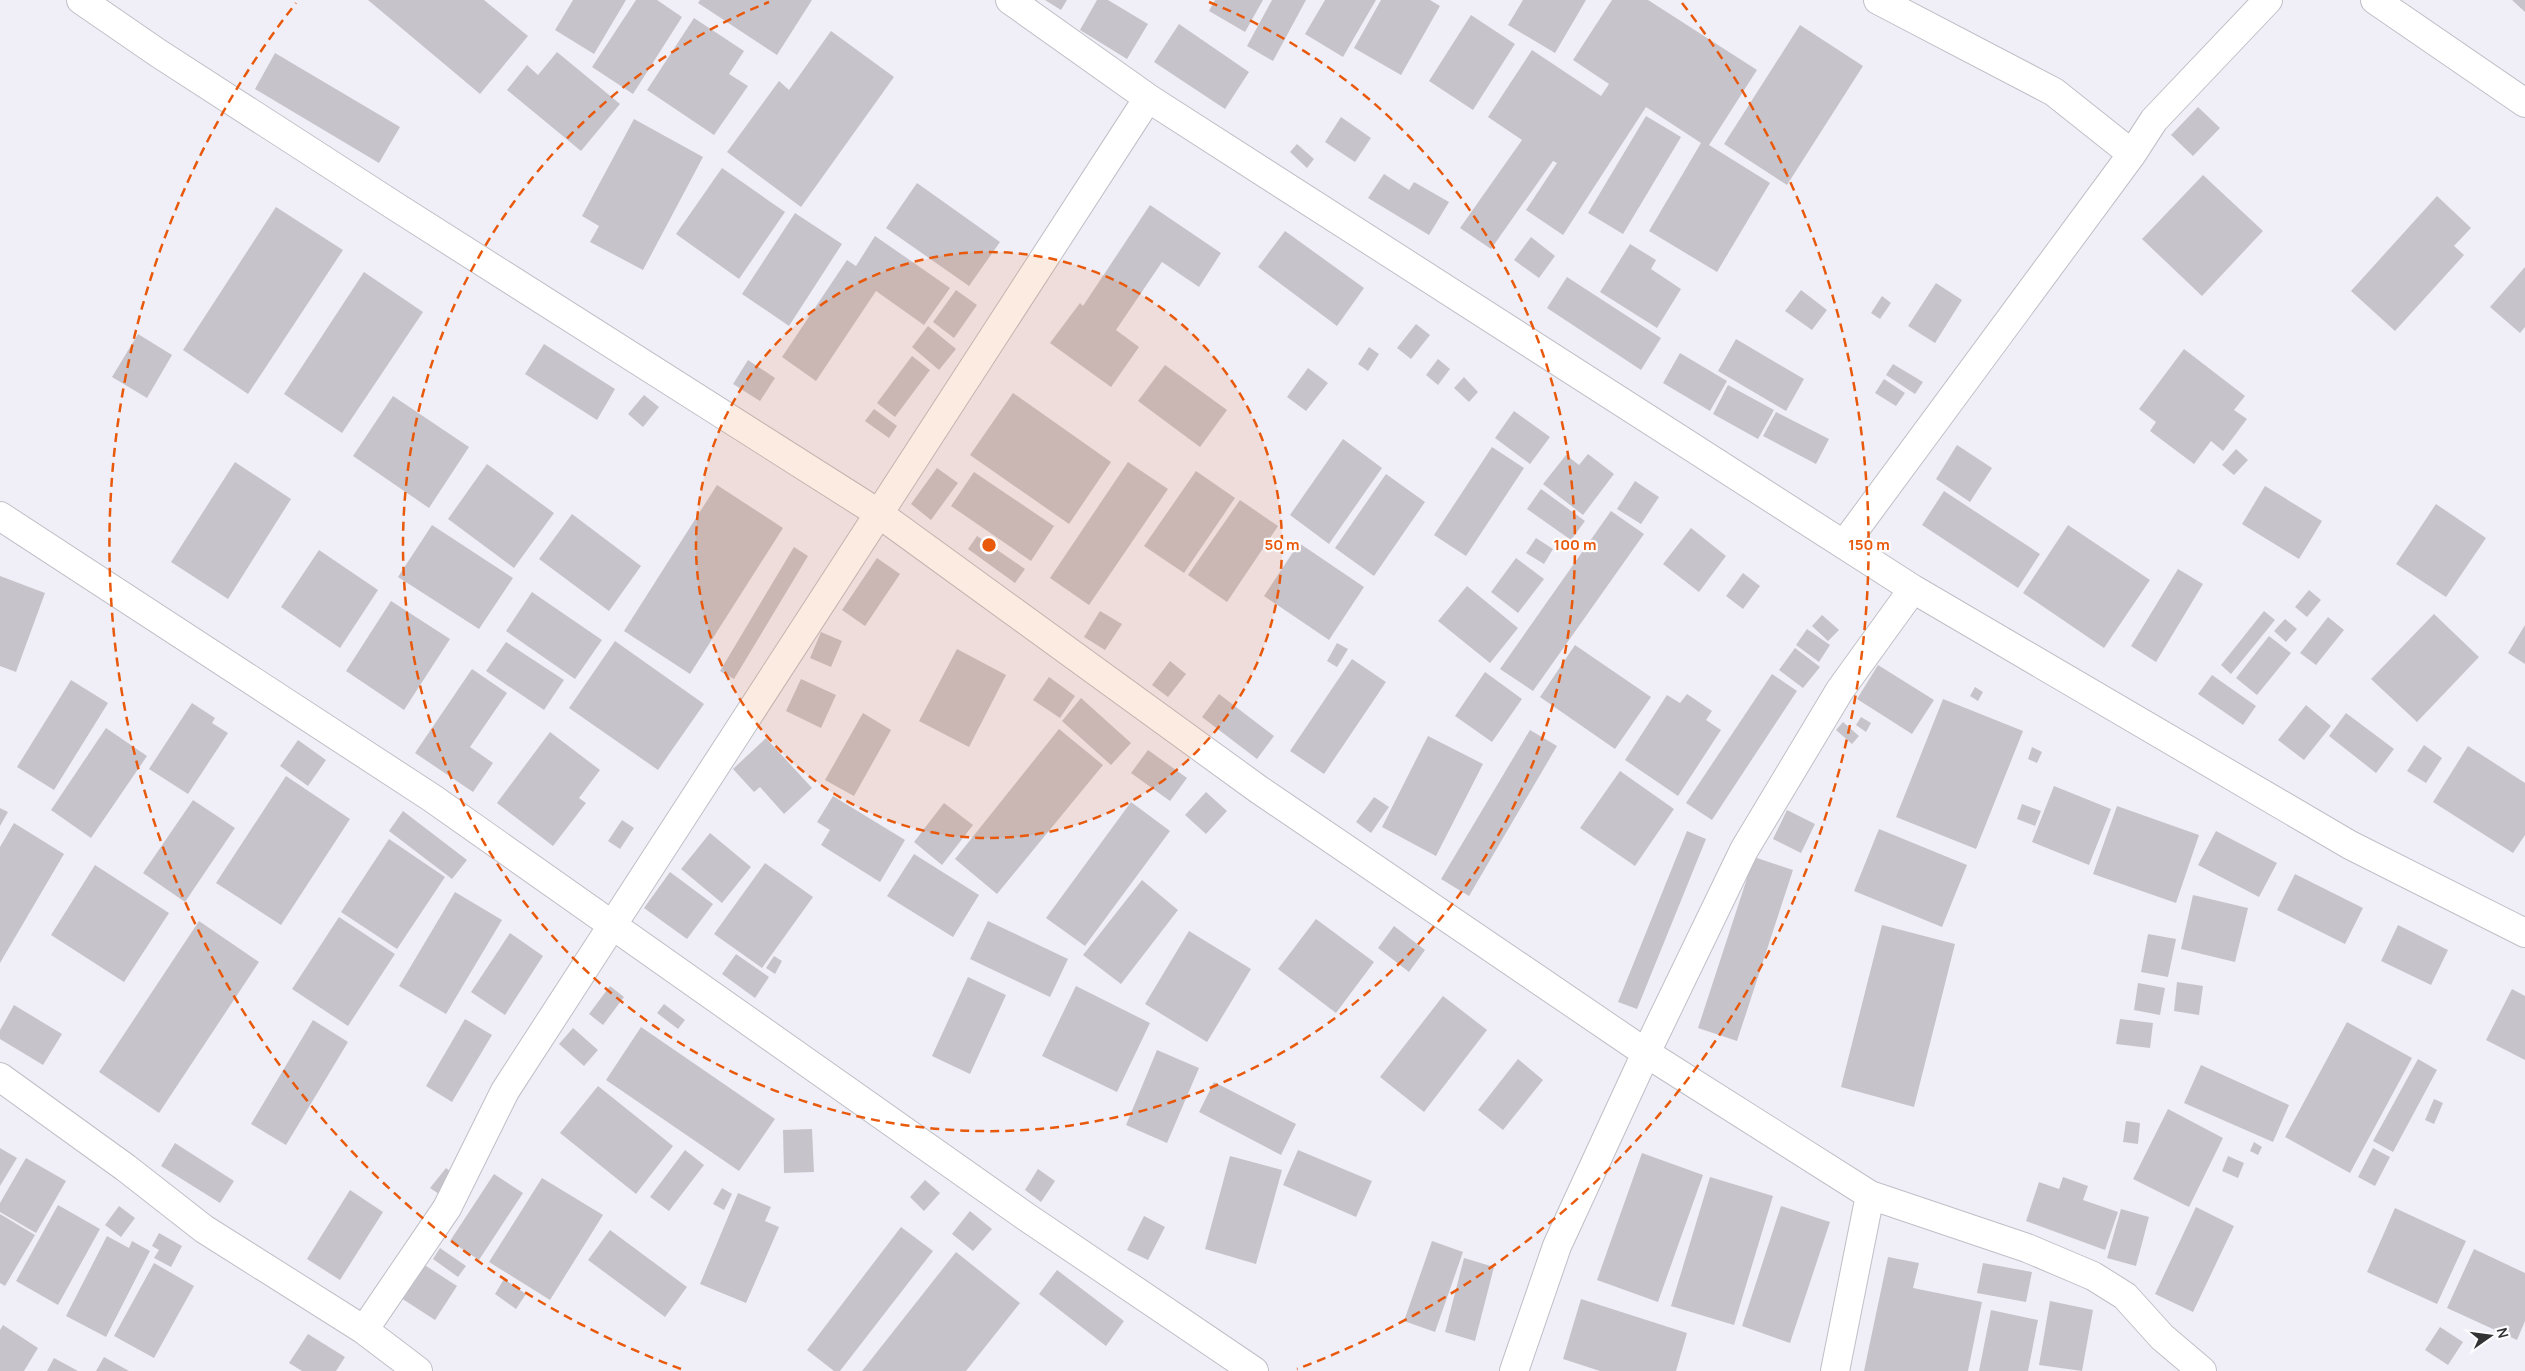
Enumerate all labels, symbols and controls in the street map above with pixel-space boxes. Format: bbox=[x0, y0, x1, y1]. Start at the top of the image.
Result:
text: 50 m bbox=[1264, 534, 1300, 555]
text: 100 m bbox=[1554, 534, 1596, 555]
text: 150 m bbox=[1848, 534, 1890, 555]
centre of rings bbox=[980, 536, 998, 554]
north arrow bbox=[2465, 1311, 2515, 1361]
text: N bbox=[2493, 1326, 2514, 1340]

